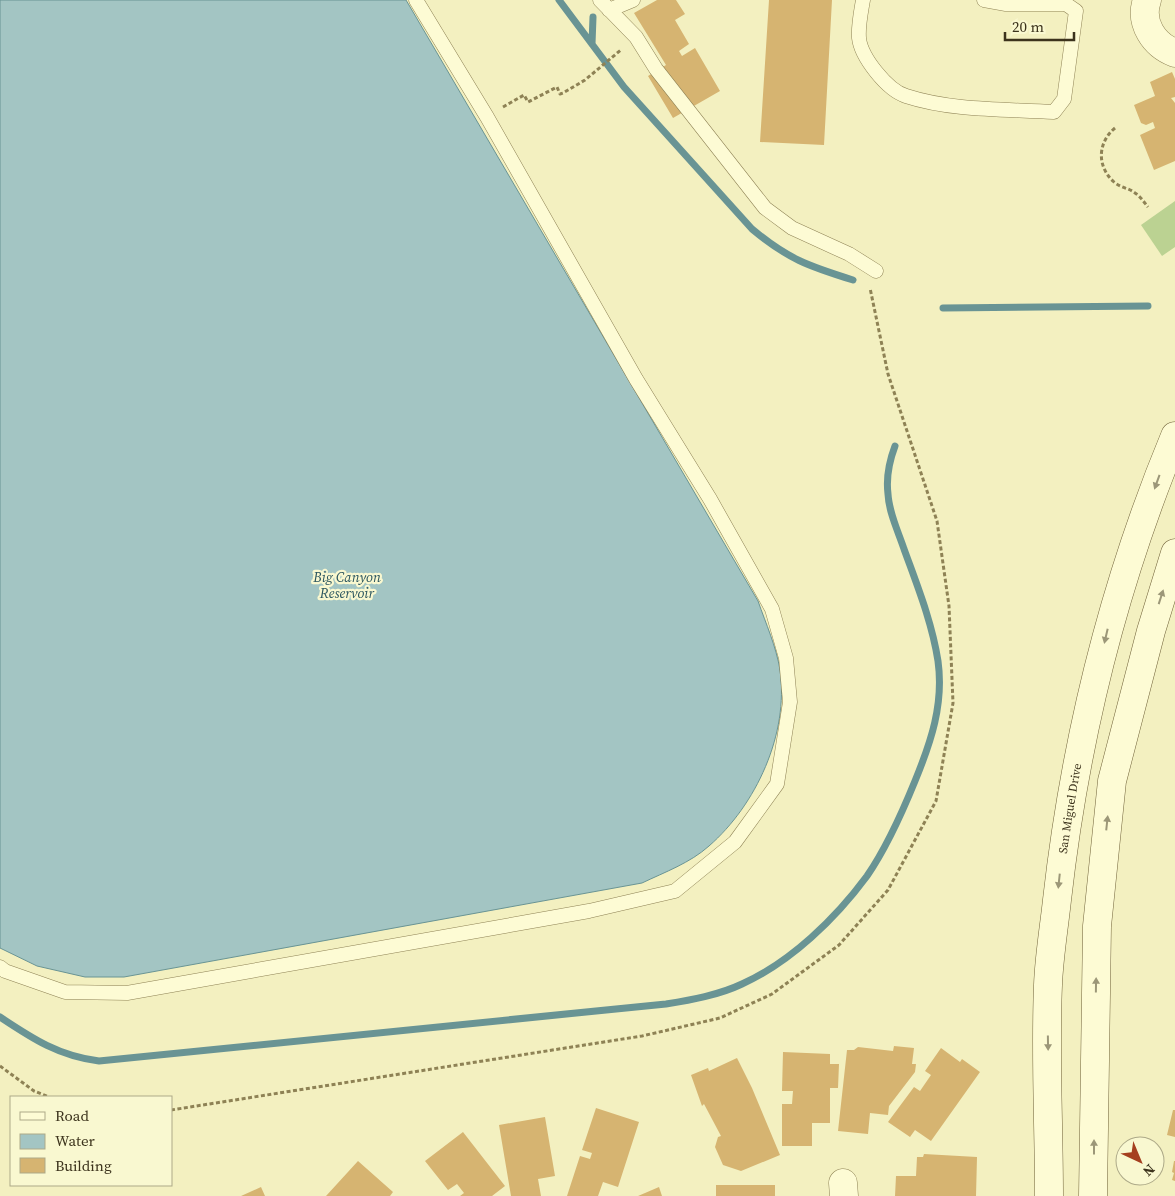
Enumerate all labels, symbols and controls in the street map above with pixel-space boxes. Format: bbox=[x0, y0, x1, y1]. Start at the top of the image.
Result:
scale bar bbox=[1005, 10, 1074, 42]
text: 20 m bbox=[1012, 16, 1044, 37]
one-way arrow bbox=[1153, 475, 1161, 490]
water label: Big Canyon Reservoir bbox=[312, 567, 381, 603]
one-way arrow bbox=[1158, 589, 1166, 604]
one-way arrow bbox=[1102, 628, 1110, 643]
street label: San Miguel Drive bbox=[1055, 762, 1085, 855]
one-way arrow bbox=[1104, 815, 1112, 831]
one-way arrow bbox=[1055, 874, 1063, 890]
one-way arrow bbox=[1092, 977, 1100, 993]
one-way arrow bbox=[1044, 1035, 1052, 1051]
legend bbox=[10, 1096, 172, 1186]
text: Road bbox=[55, 1105, 89, 1126]
text: Water bbox=[55, 1130, 96, 1151]
north arrow bbox=[1115, 1136, 1165, 1186]
one-way arrow bbox=[1090, 1139, 1098, 1155]
text: Building bbox=[55, 1155, 112, 1176]
text: N bbox=[1138, 1160, 1160, 1181]

